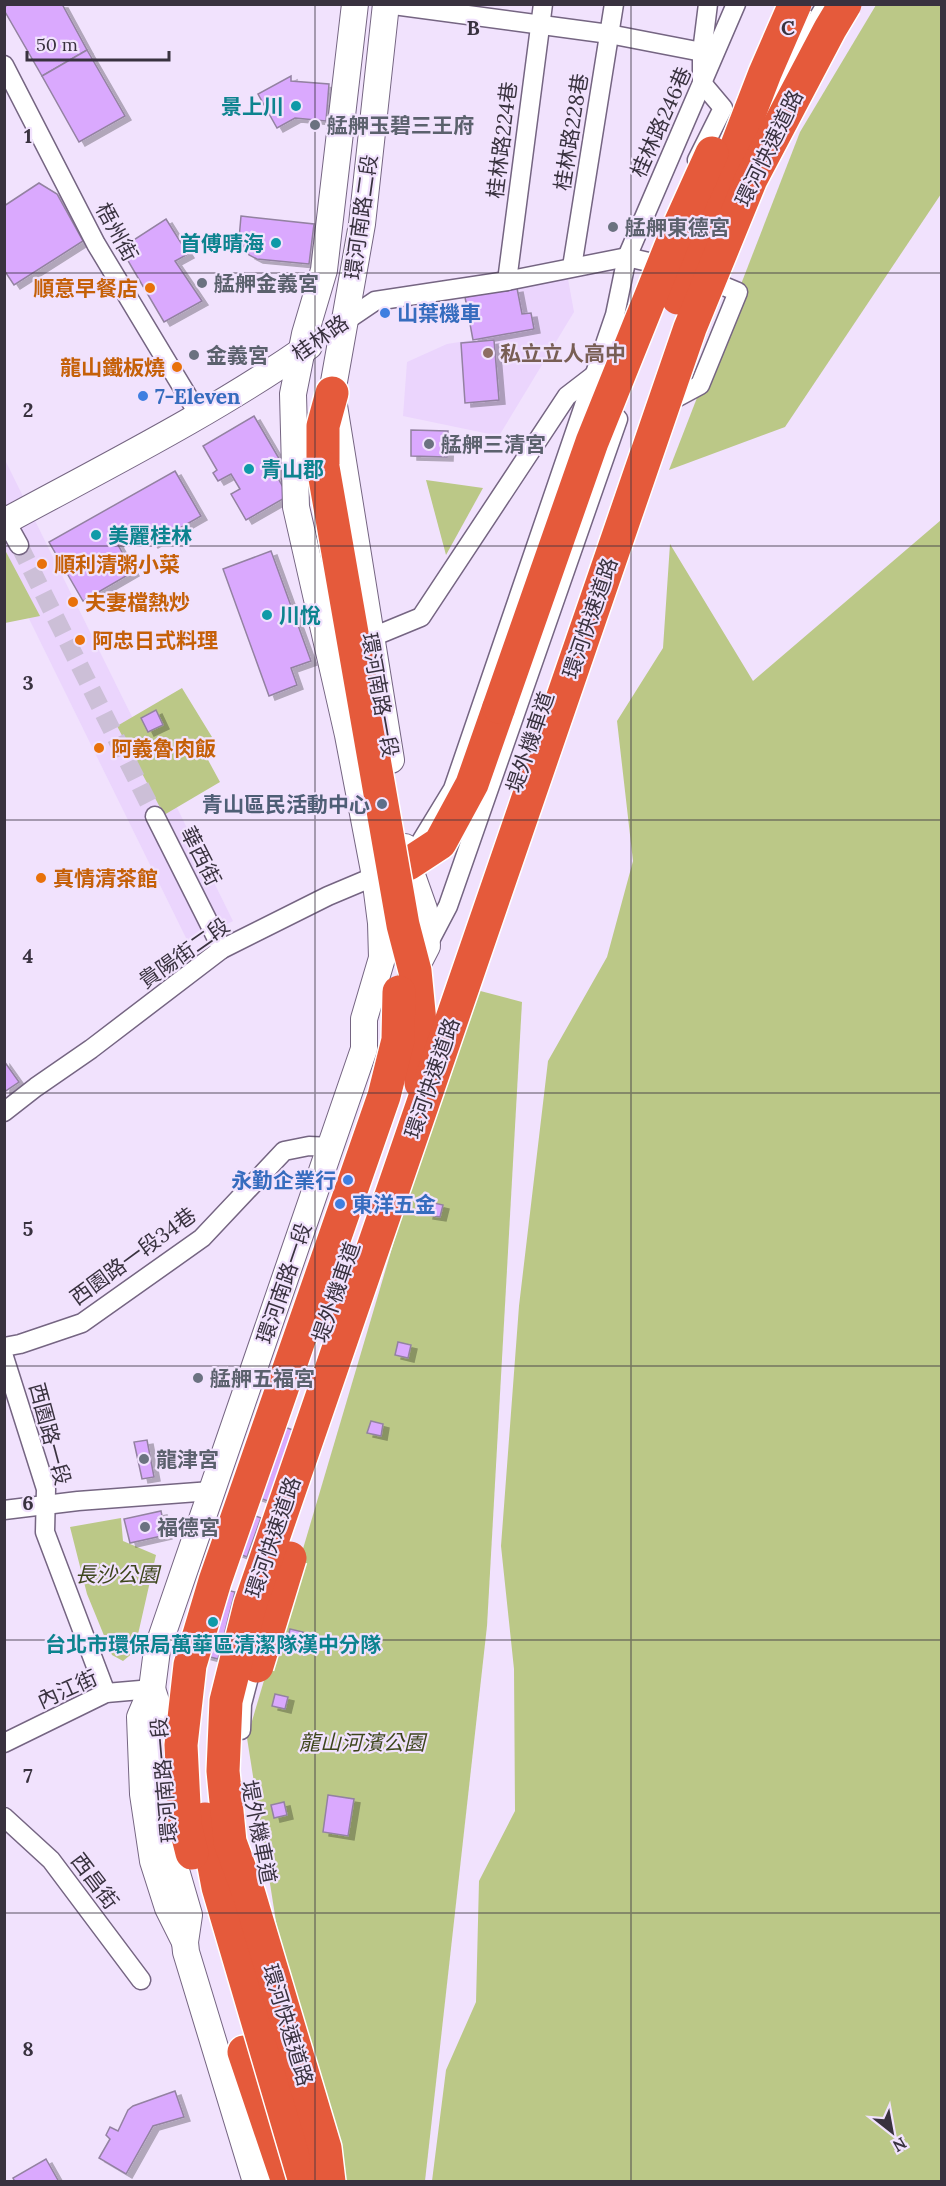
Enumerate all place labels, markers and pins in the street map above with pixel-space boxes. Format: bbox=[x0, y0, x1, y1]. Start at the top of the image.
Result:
place label: 景上川 bbox=[221, 93, 284, 120]
marker: 景上川 bbox=[289, 99, 303, 113]
place label: 艋舺玉碧三王府 bbox=[327, 112, 474, 139]
marker: 艋舺玉碧三王府 bbox=[308, 118, 322, 132]
place label: 艋舺東德宮 bbox=[625, 214, 730, 241]
marker: 艋舺東德宮 bbox=[606, 220, 620, 234]
place label: 首傅晴海 bbox=[180, 230, 264, 257]
marker: 首傅晴海 bbox=[269, 236, 283, 250]
place label: 艋舺金義宮 bbox=[214, 270, 319, 297]
place label: 順意早餐店 bbox=[33, 275, 138, 302]
marker: 艋舺金義宮 bbox=[195, 276, 209, 290]
marker: 順意早餐店 bbox=[143, 281, 157, 295]
place label: 山葉機車 bbox=[397, 300, 481, 327]
marker: 山葉機車 bbox=[378, 306, 392, 320]
place label: 私立立人高中 bbox=[500, 340, 626, 367]
place label: 金義宮 bbox=[206, 342, 269, 369]
marker: 私立立人高中 bbox=[481, 346, 495, 360]
marker: 金義宮 bbox=[187, 348, 201, 362]
place label: 龍山鐵板燒 bbox=[60, 354, 165, 381]
marker: 龍山鐵板燒 bbox=[170, 360, 184, 374]
place label: 7-Eleven bbox=[155, 383, 241, 410]
marker: 7-Eleven bbox=[136, 389, 150, 403]
place label: 艋舺三清宮 bbox=[441, 431, 546, 458]
marker: 艋舺三清宮 bbox=[422, 437, 436, 451]
place label: 青山郡 bbox=[261, 456, 324, 483]
marker: 青山郡 bbox=[242, 462, 256, 476]
place label: 美麗桂林 bbox=[108, 522, 192, 549]
marker: 美麗桂林 bbox=[89, 528, 103, 542]
place label: 順利清粥小菜 bbox=[54, 551, 180, 578]
marker: 順利清粥小菜 bbox=[35, 557, 49, 571]
place label: 夫妻檔熱炒 bbox=[85, 589, 190, 616]
marker: 夫妻檔熱炒 bbox=[66, 595, 80, 609]
place label: 川悅 bbox=[279, 602, 321, 629]
marker: 川悅 bbox=[260, 608, 274, 622]
place label: 阿忠日式料理 bbox=[92, 627, 218, 654]
marker: 阿忠日式料理 bbox=[73, 633, 87, 647]
place label: 阿義魯肉飯 bbox=[111, 735, 216, 762]
marker: 阿義魯肉飯 bbox=[92, 741, 106, 755]
place label: 青山區民活動中心 bbox=[202, 791, 370, 818]
marker: 青山區民活動中心 bbox=[375, 797, 389, 811]
place label: 真情清茶館 bbox=[53, 865, 158, 892]
marker: 真情清茶館 bbox=[34, 871, 48, 885]
place label: 永勤企業行 bbox=[231, 1167, 336, 1194]
marker: 永勤企業行 bbox=[341, 1173, 355, 1187]
place label: 東洋五金 bbox=[352, 1191, 436, 1218]
marker: 東洋五金 bbox=[333, 1197, 347, 1211]
place label: 艋舺五福宮 bbox=[210, 1365, 315, 1392]
marker: 艋舺五福宮 bbox=[191, 1371, 205, 1385]
place label: 龍津宮 bbox=[156, 1446, 219, 1473]
marker: 龍津宮 bbox=[137, 1452, 151, 1466]
place label: 福德宮 bbox=[157, 1514, 220, 1541]
marker: 福德宮 bbox=[138, 1520, 152, 1534]
marker: 台北市環保局萬華區清潔隊漢中分隊 bbox=[206, 1615, 220, 1629]
place label: 台北市環保局萬華區清潔隊漢中分隊 bbox=[45, 1631, 382, 1658]

